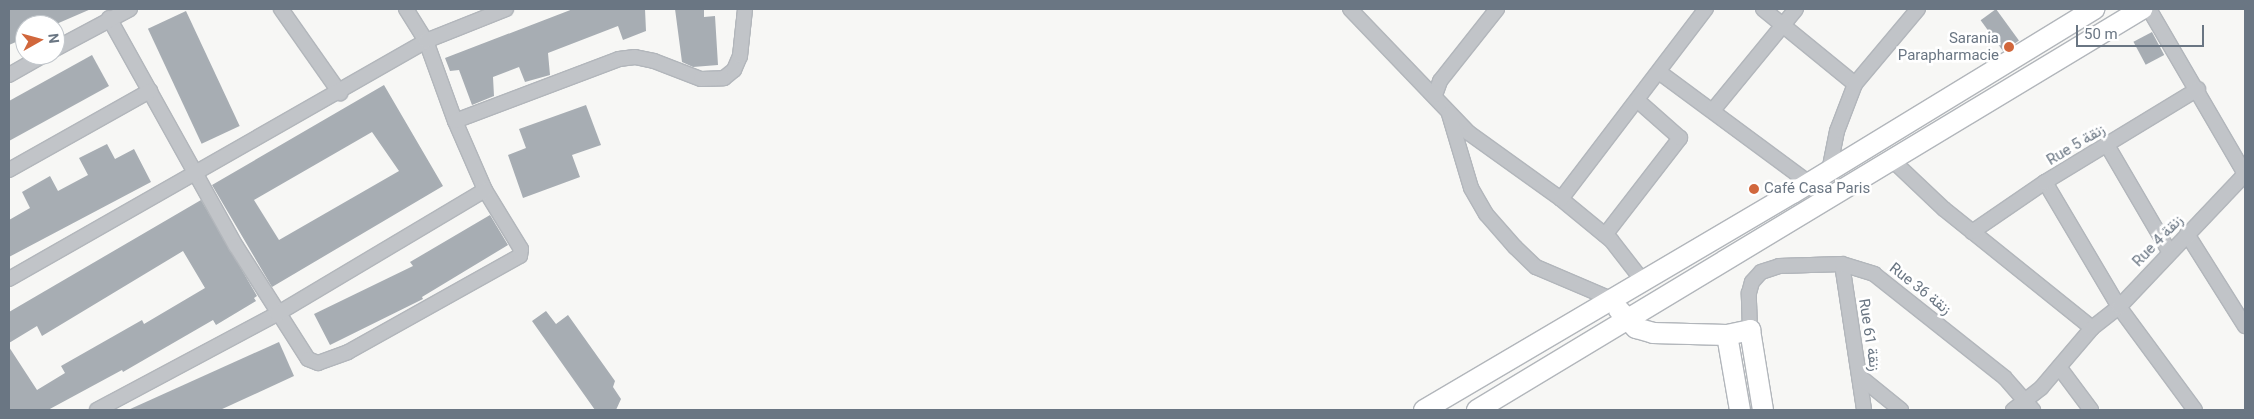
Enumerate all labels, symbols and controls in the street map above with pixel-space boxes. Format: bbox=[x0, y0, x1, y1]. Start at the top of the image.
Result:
north arrow bbox=[15, 15, 65, 65]
scale bar bbox=[2079, 15, 2206, 47]
text: 50 m bbox=[2084, 25, 2118, 43]
place label: Sarania Parapharmacie bbox=[1898, 29, 1999, 64]
text: N bbox=[45, 32, 62, 44]
marker: Sarania Parapharmacie bbox=[2003, 41, 2015, 53]
street label: Rue 5 زنقة bbox=[2044, 121, 2108, 169]
place label: Café Casa Paris bbox=[1764, 180, 1870, 198]
marker: Café Casa Paris bbox=[1748, 183, 1760, 195]
street label: Rue 4 زنقة bbox=[2129, 211, 2187, 271]
street label: Rue 36 زنقة bbox=[1886, 259, 1954, 319]
street label: Rue 61 زنقة bbox=[1854, 297, 1884, 373]

